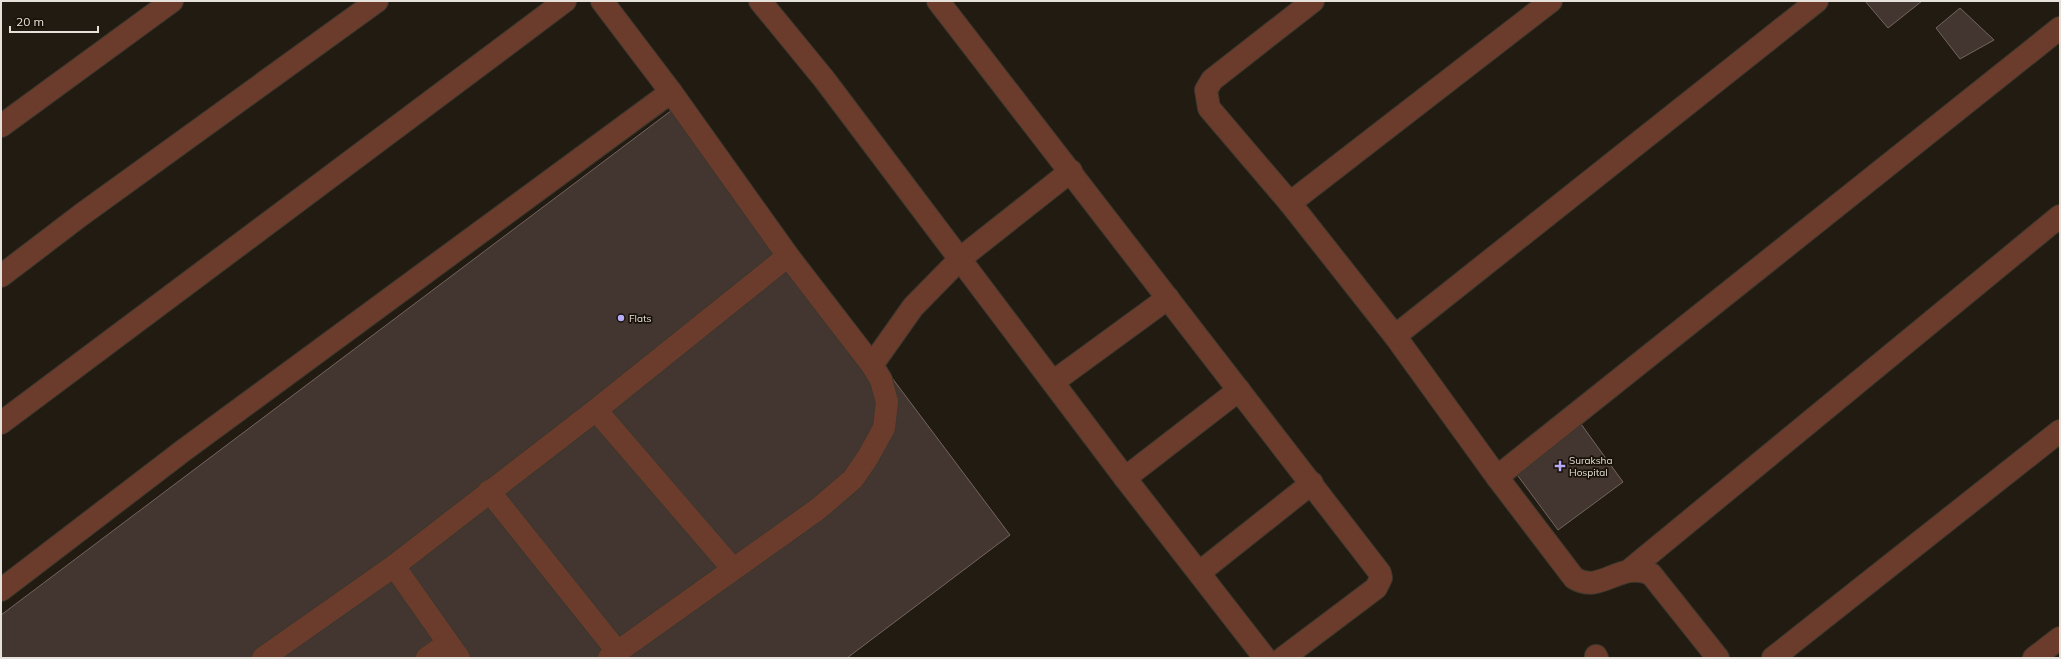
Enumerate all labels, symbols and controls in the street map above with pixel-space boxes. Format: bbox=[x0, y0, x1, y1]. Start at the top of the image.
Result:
scale bar bbox=[10, 8, 98, 34]
text: 20 m bbox=[16, 14, 44, 29]
place label: Flats bbox=[629, 312, 652, 325]
marker: Flats bbox=[616, 313, 626, 323]
place label: Suraksha Hospital bbox=[1569, 454, 1612, 479]
marker: Suraksha Hospital bbox=[1554, 460, 1566, 472]

